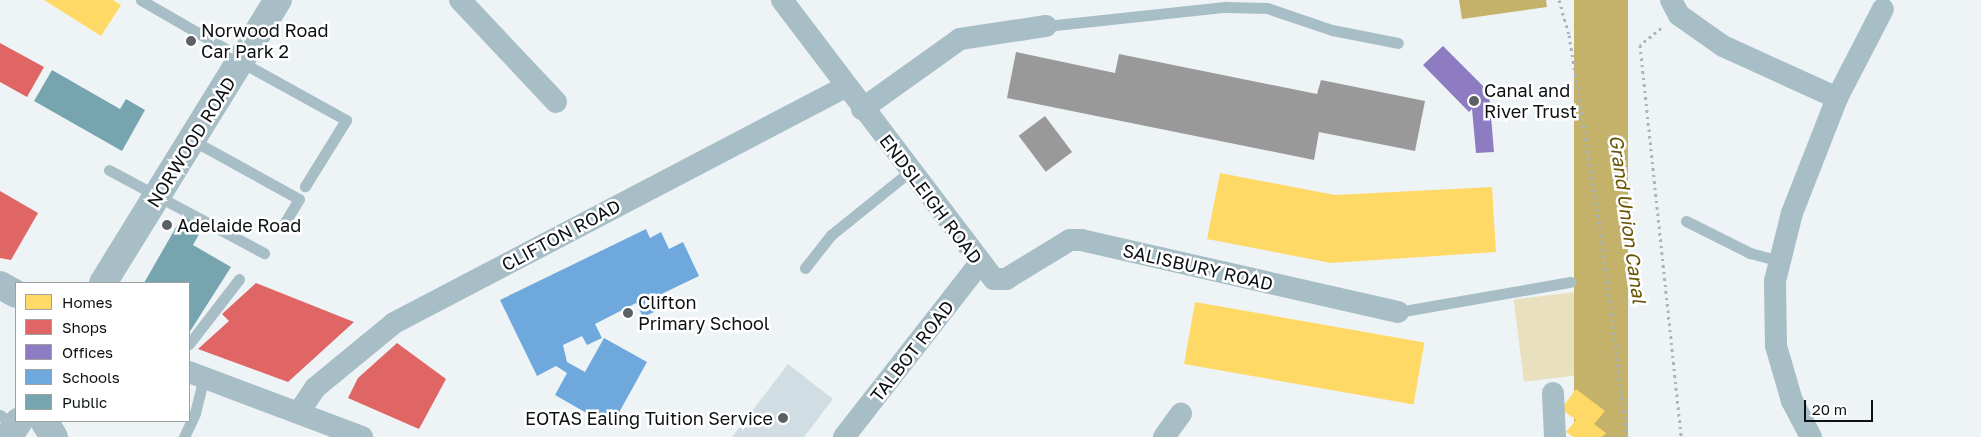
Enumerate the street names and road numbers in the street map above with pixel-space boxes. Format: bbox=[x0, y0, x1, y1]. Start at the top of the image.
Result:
street label: NORWOOD ROAD bbox=[142, 73, 240, 211]
street label: ENDSLEIGH ROAD bbox=[875, 130, 987, 268]
street label: CLIFTON ROAD bbox=[498, 195, 624, 275]
street label: SALISBURY ROAD bbox=[1121, 239, 1275, 295]
street label: TALBOT ROAD bbox=[866, 296, 958, 406]

